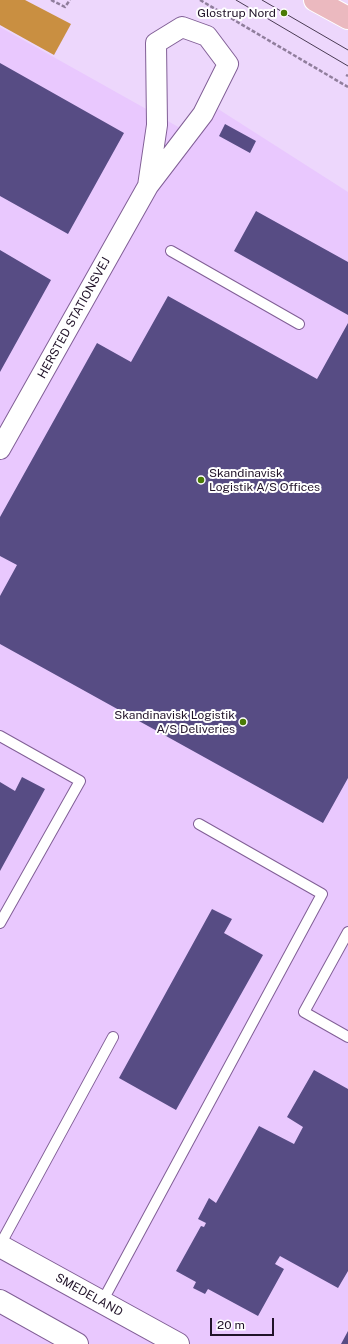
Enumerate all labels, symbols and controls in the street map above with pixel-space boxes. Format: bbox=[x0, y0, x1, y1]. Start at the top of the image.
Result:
place label: Glostrup Nord bbox=[197, 6, 276, 20]
marker: Glostrup Nord bbox=[279, 8, 289, 18]
street label: HERSTED STATIONSVEJ bbox=[35, 255, 113, 381]
place label: Skandinavisk Logistik A/S Offices bbox=[209, 466, 320, 494]
marker: Skandinavisk Logistik A/S Offices bbox=[196, 475, 206, 485]
place label: Skandinavisk Logistik A/S Deliveries bbox=[114, 708, 235, 736]
marker: Skandinavisk Logistik A/S Deliveries bbox=[238, 717, 248, 727]
street label: SMEDELAND bbox=[53, 1271, 125, 1319]
scale bar bbox=[212, 1310, 276, 1336]
text: 20 m bbox=[217, 1318, 245, 1332]

